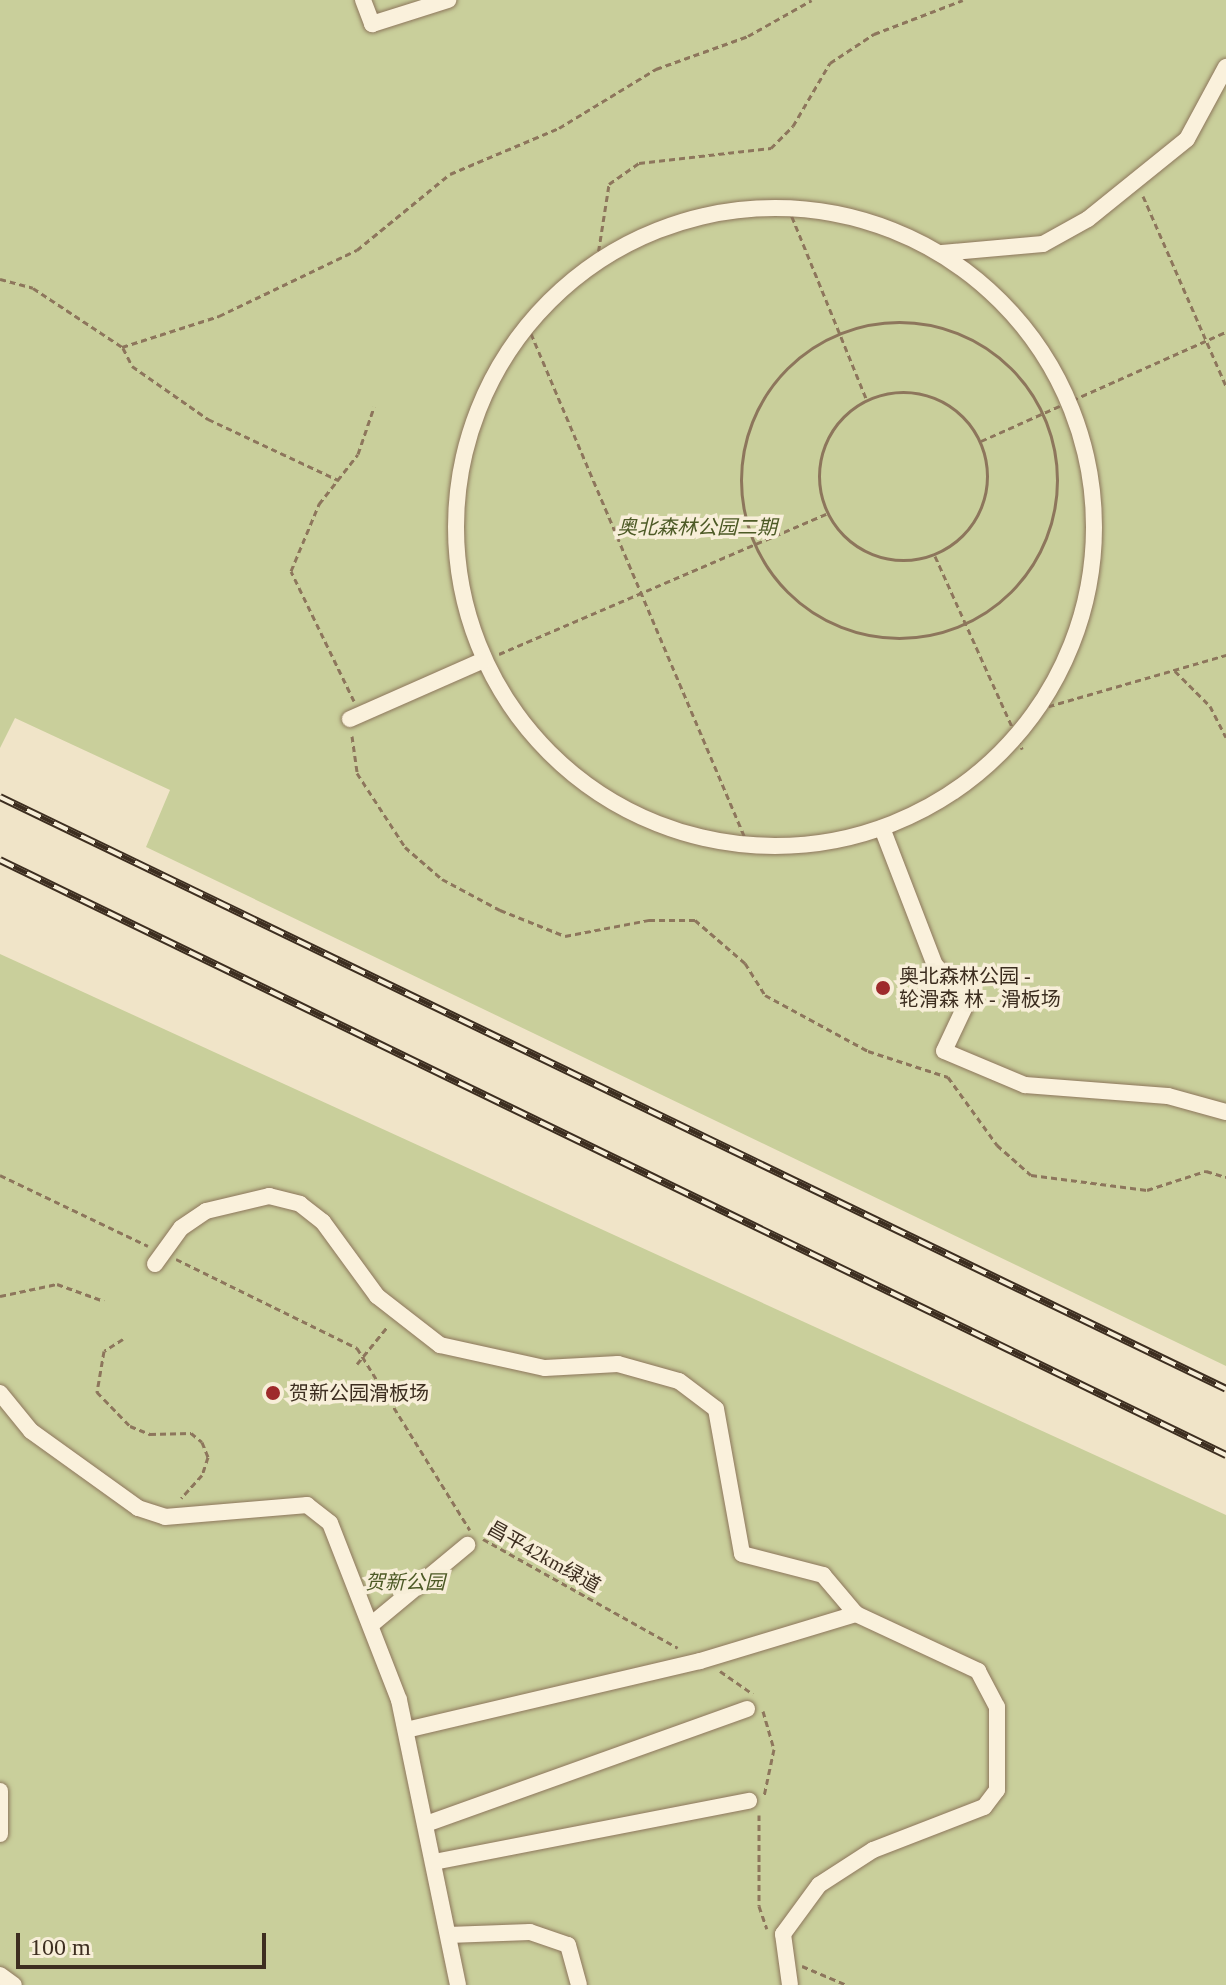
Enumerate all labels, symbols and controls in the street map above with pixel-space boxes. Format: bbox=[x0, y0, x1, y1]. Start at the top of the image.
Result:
park label: 奥北森林公园二期 bbox=[617, 515, 777, 539]
place label: 奥北森林公园 - 轮滑森 林 - 滑板场 bbox=[899, 964, 1061, 1011]
marker: 奥北森林公园 - 轮滑森 林 - 滑板场 bbox=[874, 979, 892, 997]
place label: 贺新公园滑板场 bbox=[289, 1381, 429, 1405]
marker: 贺新公园滑板场 bbox=[264, 1384, 282, 1402]
street label: 昌平42km绿道 bbox=[483, 1516, 605, 1598]
park label: 贺新公园 bbox=[365, 1570, 445, 1594]
scale bar bbox=[20, 1917, 270, 1967]
text: 100 m bbox=[30, 1934, 91, 1960]

